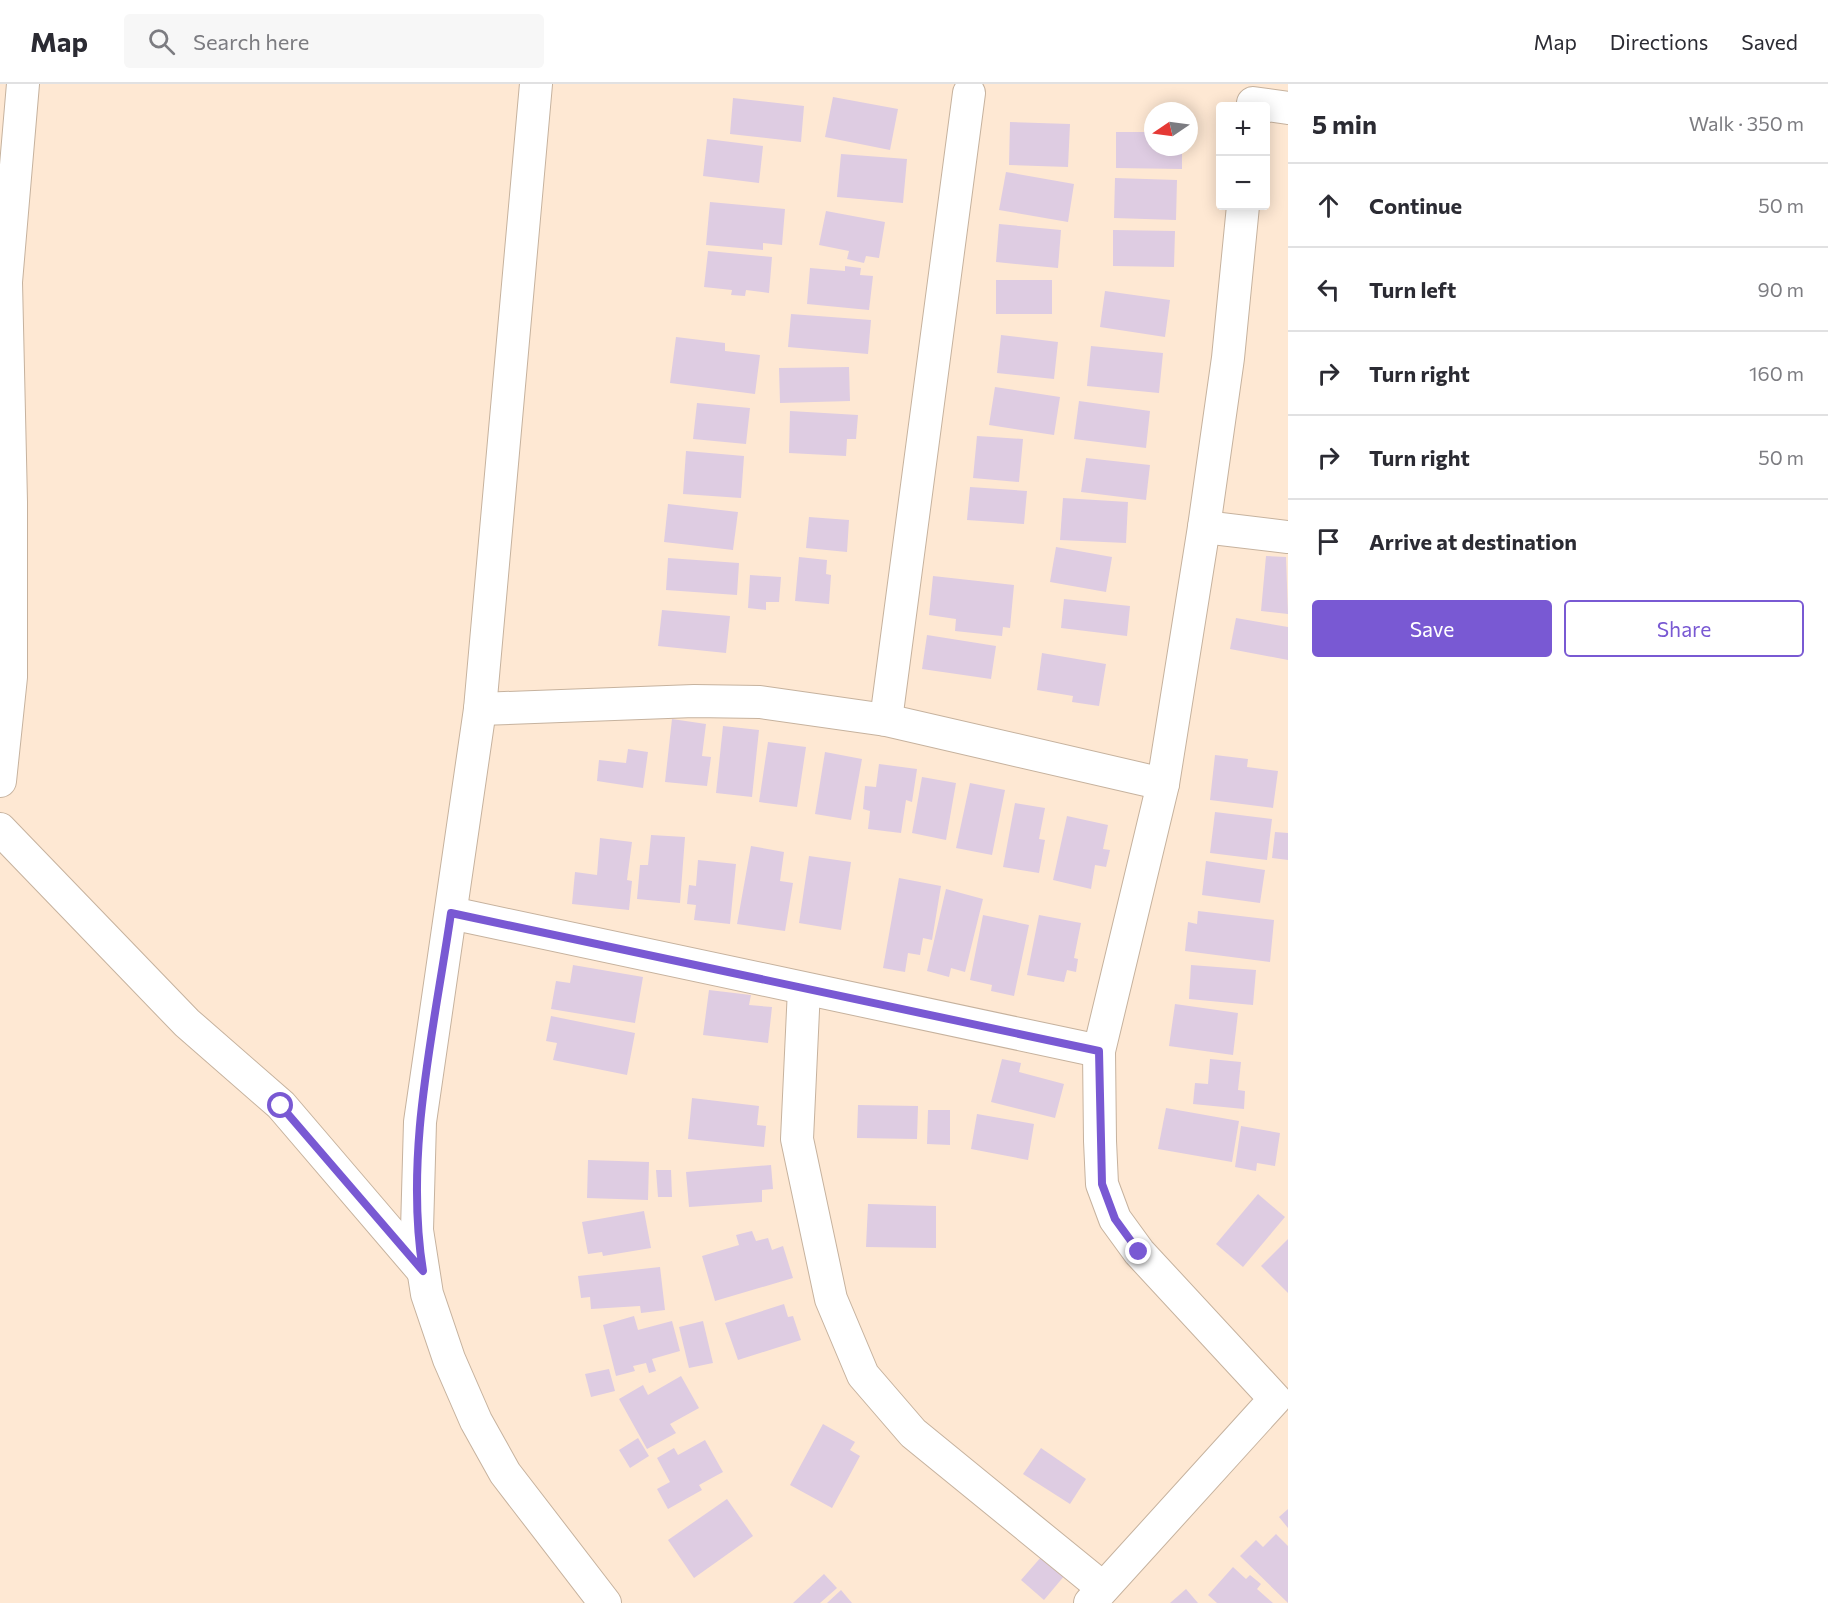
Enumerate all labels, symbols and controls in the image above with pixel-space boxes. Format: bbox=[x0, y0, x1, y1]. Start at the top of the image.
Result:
search box bbox=[124, 14, 544, 68]
text: Map bbox=[30, 24, 88, 58]
icon: search bbox=[145, 25, 178, 58]
text: Search here bbox=[193, 28, 309, 55]
text: Map bbox=[1534, 29, 1577, 54]
text: Directions bbox=[1610, 29, 1708, 54]
text: Saved bbox=[1741, 29, 1798, 54]
north arrow bbox=[1144, 102, 1198, 156]
map controls bbox=[1216, 102, 1270, 210]
button: + bbox=[1216, 102, 1270, 156]
text: 5 min bbox=[1312, 108, 1377, 139]
text: Walk · 350 m bbox=[1689, 111, 1804, 135]
button: − bbox=[1216, 156, 1270, 210]
icon: ahead bbox=[1312, 189, 1345, 222]
text: Continue bbox=[1369, 192, 1462, 219]
text: 50 m bbox=[1758, 193, 1804, 217]
icon: left bbox=[1312, 273, 1345, 306]
text: Turn left bbox=[1369, 276, 1456, 303]
text: 90 m bbox=[1758, 277, 1804, 301]
icon: right bbox=[1312, 357, 1345, 390]
text: Turn right bbox=[1369, 360, 1470, 387]
text: 160 m bbox=[1749, 361, 1804, 385]
icon: right bbox=[1312, 441, 1345, 474]
text: Turn right bbox=[1369, 444, 1470, 471]
text: 50 m bbox=[1758, 445, 1804, 469]
icon: arrive bbox=[1312, 525, 1345, 558]
text: Arrive at destination bbox=[1369, 528, 1577, 555]
button: Save bbox=[1312, 600, 1552, 657]
button: Share bbox=[1564, 600, 1804, 657]
route start bbox=[267, 1092, 293, 1118]
route end bbox=[1125, 1238, 1151, 1264]

